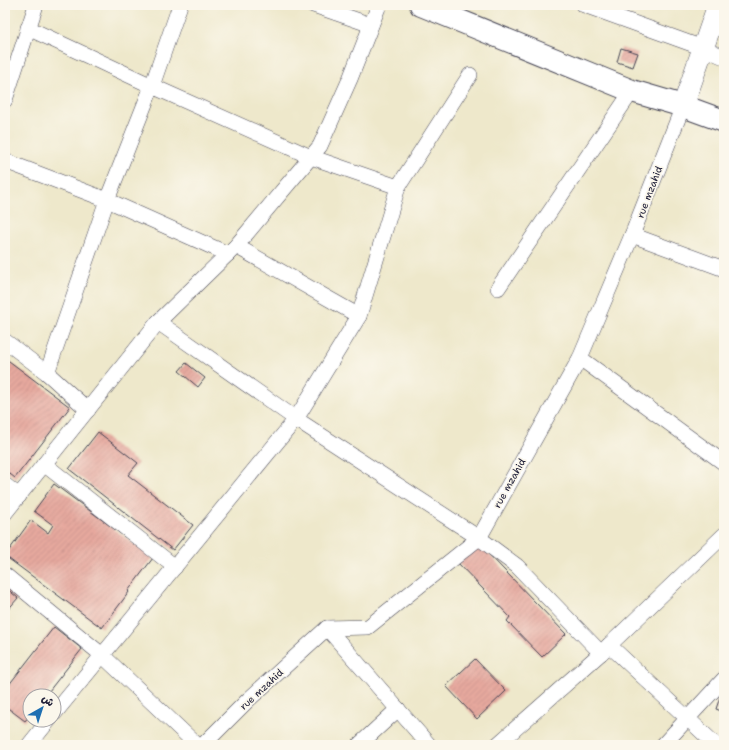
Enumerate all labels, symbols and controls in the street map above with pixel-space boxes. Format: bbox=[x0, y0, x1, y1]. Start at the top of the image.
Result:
street label: rue mzahid bbox=[634, 164, 666, 220]
street label: rue mzahid bbox=[490, 456, 529, 510]
street label: rue mzahid bbox=[237, 665, 286, 713]
north arrow bbox=[22, 688, 62, 728]
text: ش bbox=[39, 691, 57, 710]

